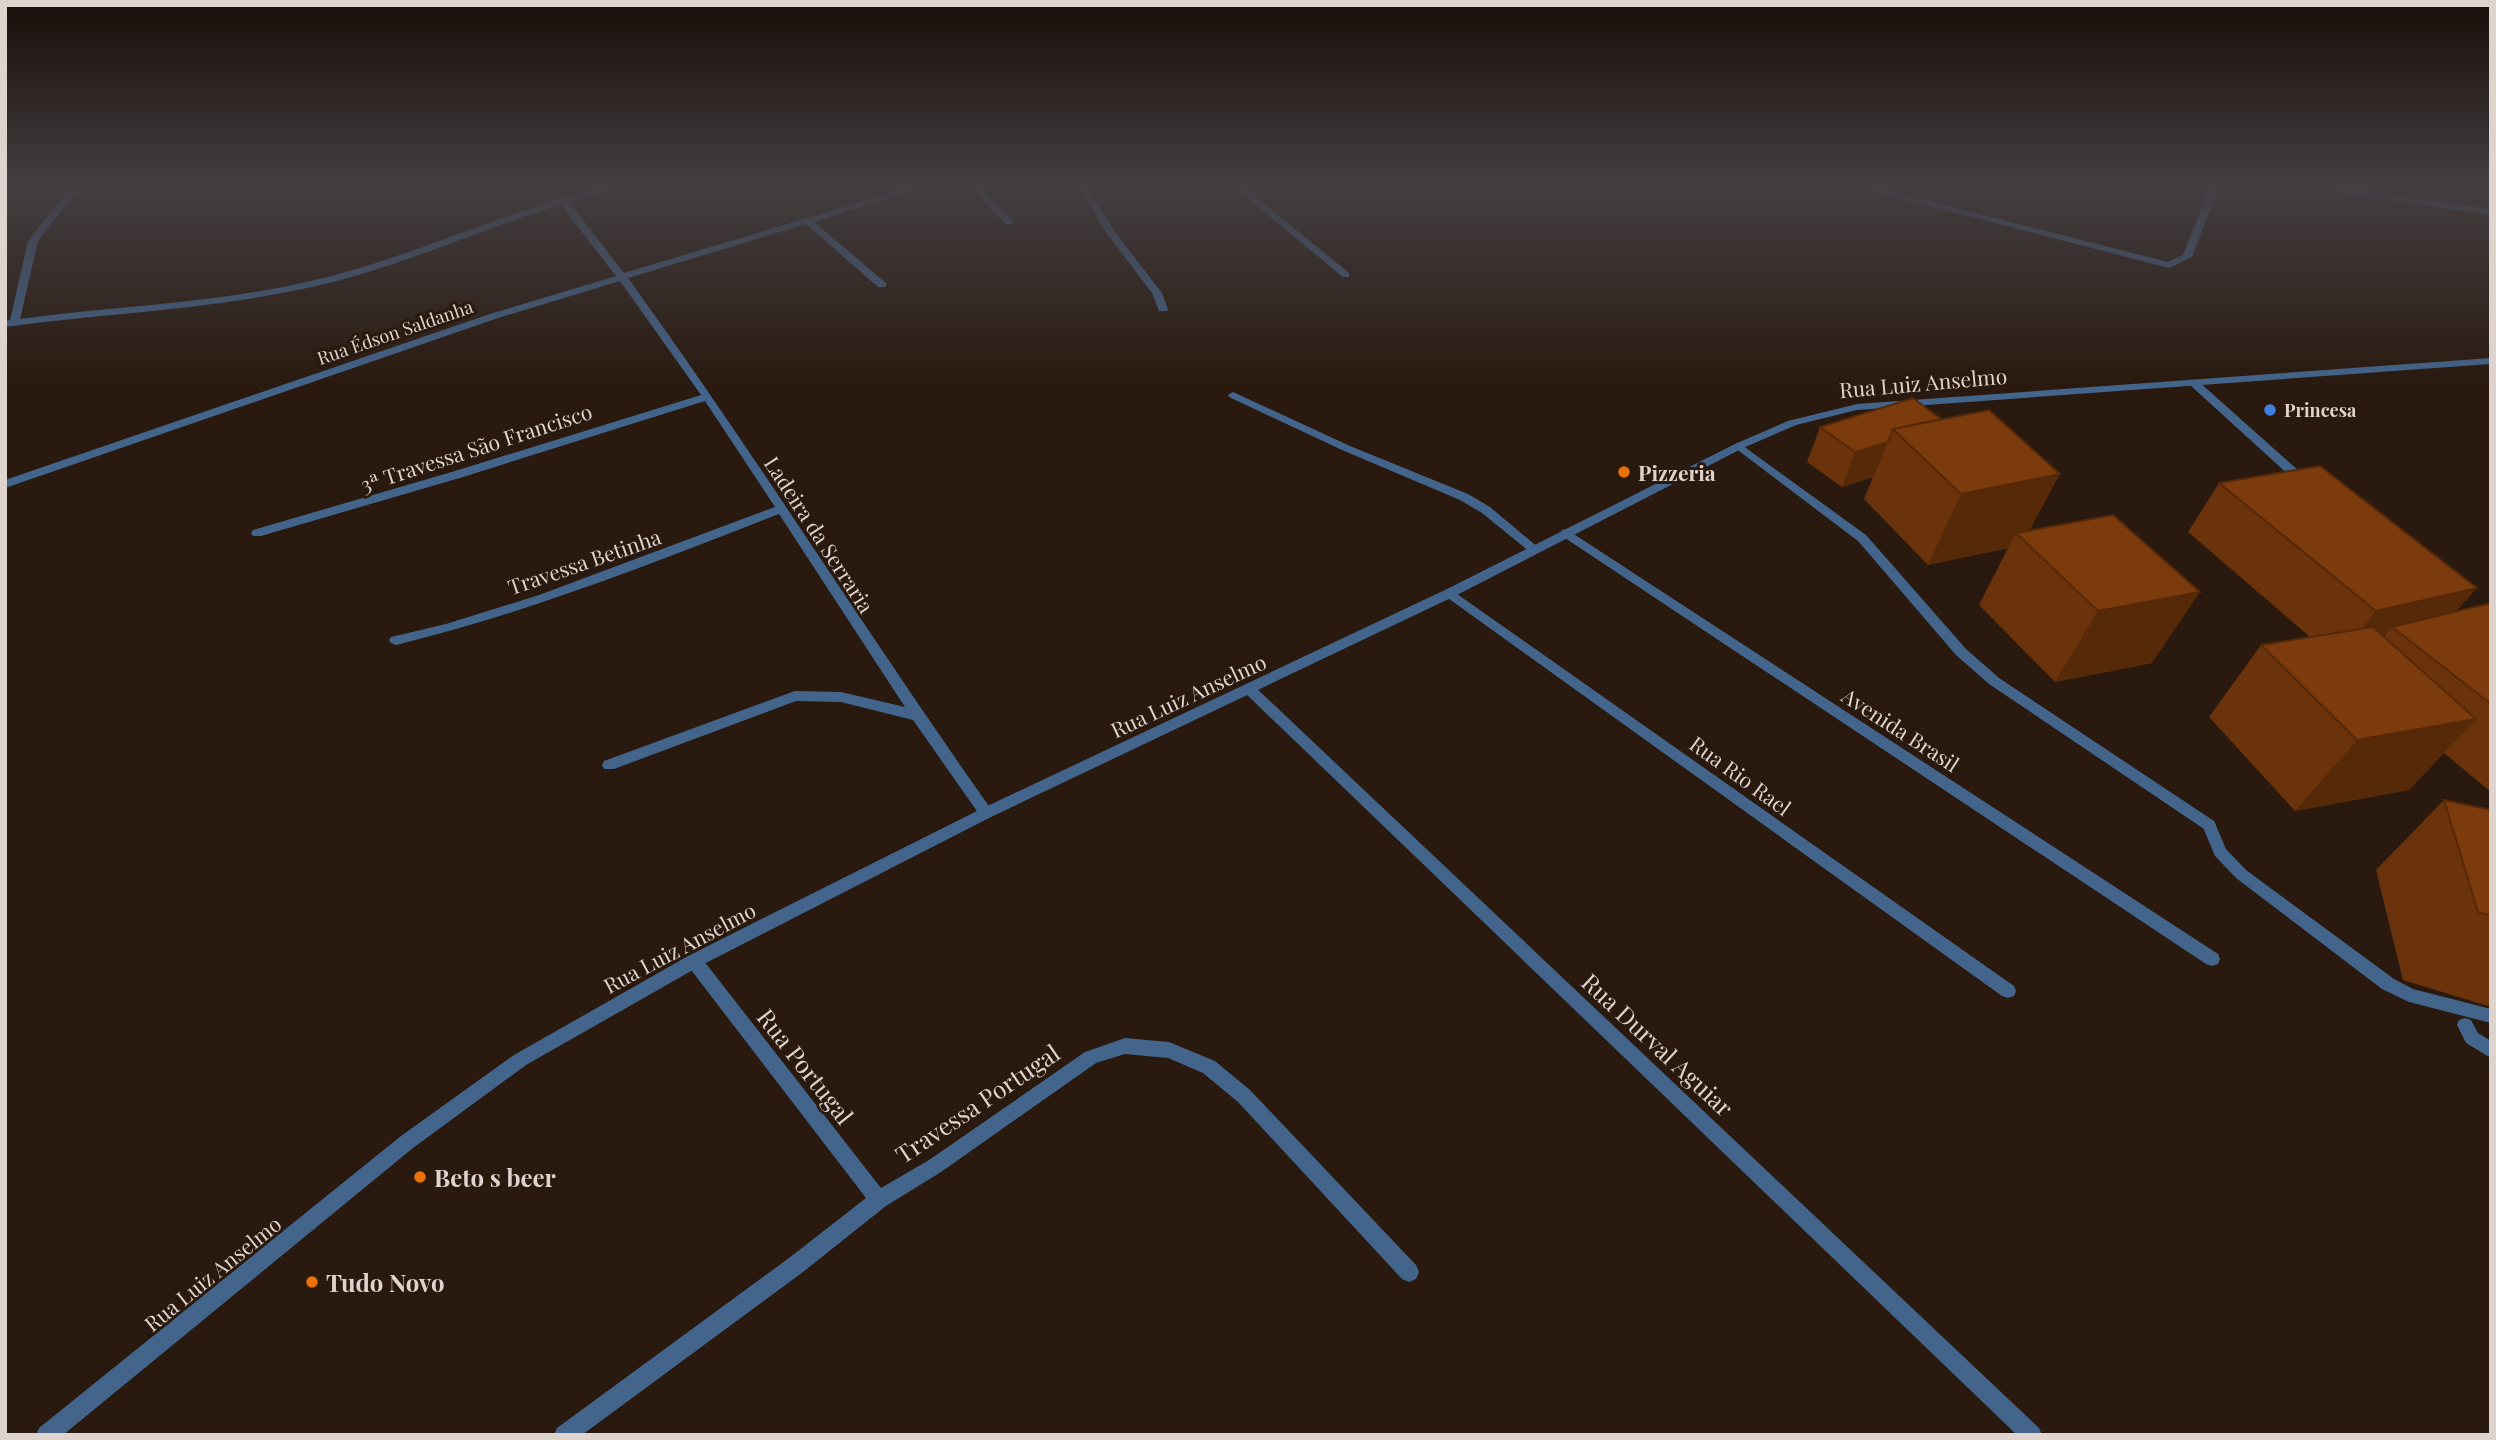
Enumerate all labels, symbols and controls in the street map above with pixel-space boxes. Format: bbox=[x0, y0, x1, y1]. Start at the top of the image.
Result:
street label: Rua Édson Saldanha bbox=[314, 294, 476, 370]
street label: Rua Luiz Anselmo bbox=[1838, 361, 2008, 403]
street label: 3ª Travessa São Francisco bbox=[357, 396, 595, 498]
place label: Princesa bbox=[2284, 398, 2357, 422]
marker: Princesa bbox=[2262, 402, 2278, 418]
street label: Ladeira da Serraria bbox=[759, 450, 881, 618]
place label: Pizzeria bbox=[1638, 458, 1716, 486]
marker: Pizzeria bbox=[1616, 464, 1632, 480]
street label: Travessa Betinha bbox=[504, 521, 665, 600]
street label: Rua Luiz Anselmo bbox=[1106, 647, 1270, 743]
street label: Avenida Brasil bbox=[1836, 680, 1965, 777]
street label: Rua Rio Rael bbox=[1685, 729, 1797, 821]
street label: Rua Luiz Anselmo bbox=[598, 895, 760, 999]
street label: Rua Durval Aguiar bbox=[1575, 965, 1741, 1123]
street label: Rua Portugal bbox=[751, 1002, 861, 1130]
street label: Travessa Portugal bbox=[889, 1036, 1065, 1170]
place label: Beto s beer bbox=[434, 1161, 557, 1193]
marker: Beto s beer bbox=[412, 1169, 428, 1185]
street label: Rua Luiz Anselmo bbox=[138, 1209, 286, 1337]
place label: Tudo Novo bbox=[326, 1266, 444, 1298]
marker: Tudo Novo bbox=[304, 1274, 320, 1290]

